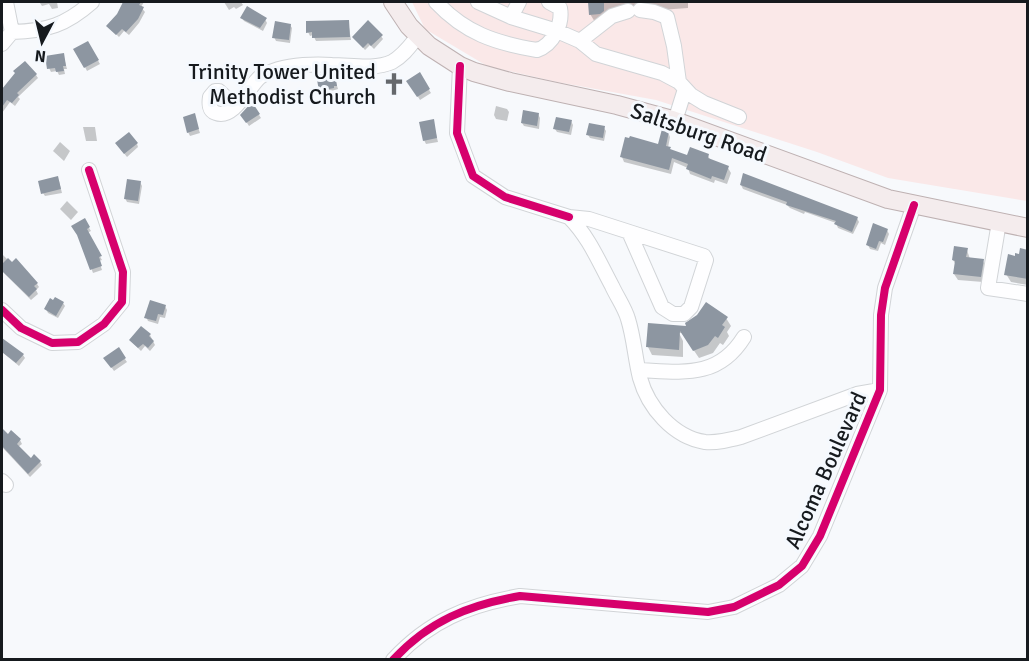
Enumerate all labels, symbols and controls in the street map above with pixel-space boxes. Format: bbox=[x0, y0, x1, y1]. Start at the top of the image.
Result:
north arrow bbox=[12, 12, 72, 72]
text: N bbox=[34, 45, 47, 66]
place label: Trinity Tower United Methodist Church bbox=[189, 58, 376, 110]
church icon: Trinity Tower United Methodist Church bbox=[381, 71, 407, 97]
street label: Saltsburg Road bbox=[627, 97, 770, 168]
street label: Alcoma Boulevard bbox=[779, 387, 872, 553]

